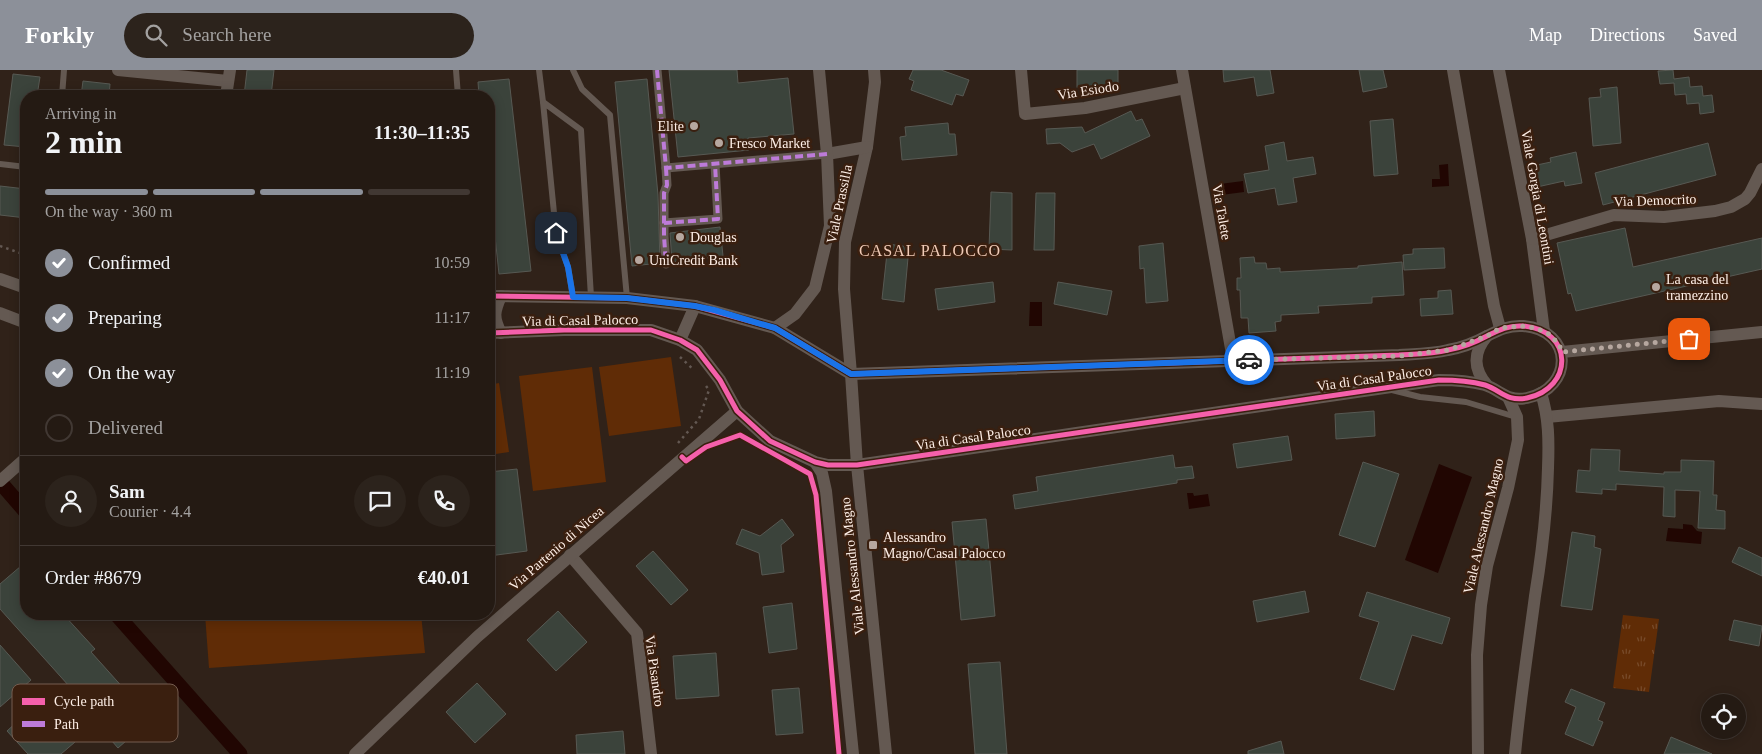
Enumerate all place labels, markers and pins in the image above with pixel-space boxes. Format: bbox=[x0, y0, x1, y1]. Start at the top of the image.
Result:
place label: Elite bbox=[658, 119, 684, 134]
marker: Elite bbox=[688, 120, 700, 132]
place label: Fresco Market bbox=[729, 136, 810, 151]
marker: Fresco Market bbox=[713, 137, 725, 149]
pin bbox=[535, 212, 577, 254]
place label: Douglas bbox=[690, 230, 737, 245]
marker: Douglas bbox=[674, 231, 686, 243]
place label: UniCredit Bank bbox=[649, 253, 738, 268]
marker: UniCredit Bank bbox=[633, 254, 645, 266]
place label: La casa del tramezzino bbox=[1666, 272, 1729, 303]
marker: La casa del tramezzino bbox=[1650, 281, 1662, 293]
pin bbox=[1668, 318, 1710, 360]
place label: Alessandro Magno/Casal Palocco bbox=[883, 530, 1005, 561]
marker: Alessandro Magno/Casal Palocco bbox=[867, 539, 879, 551]

